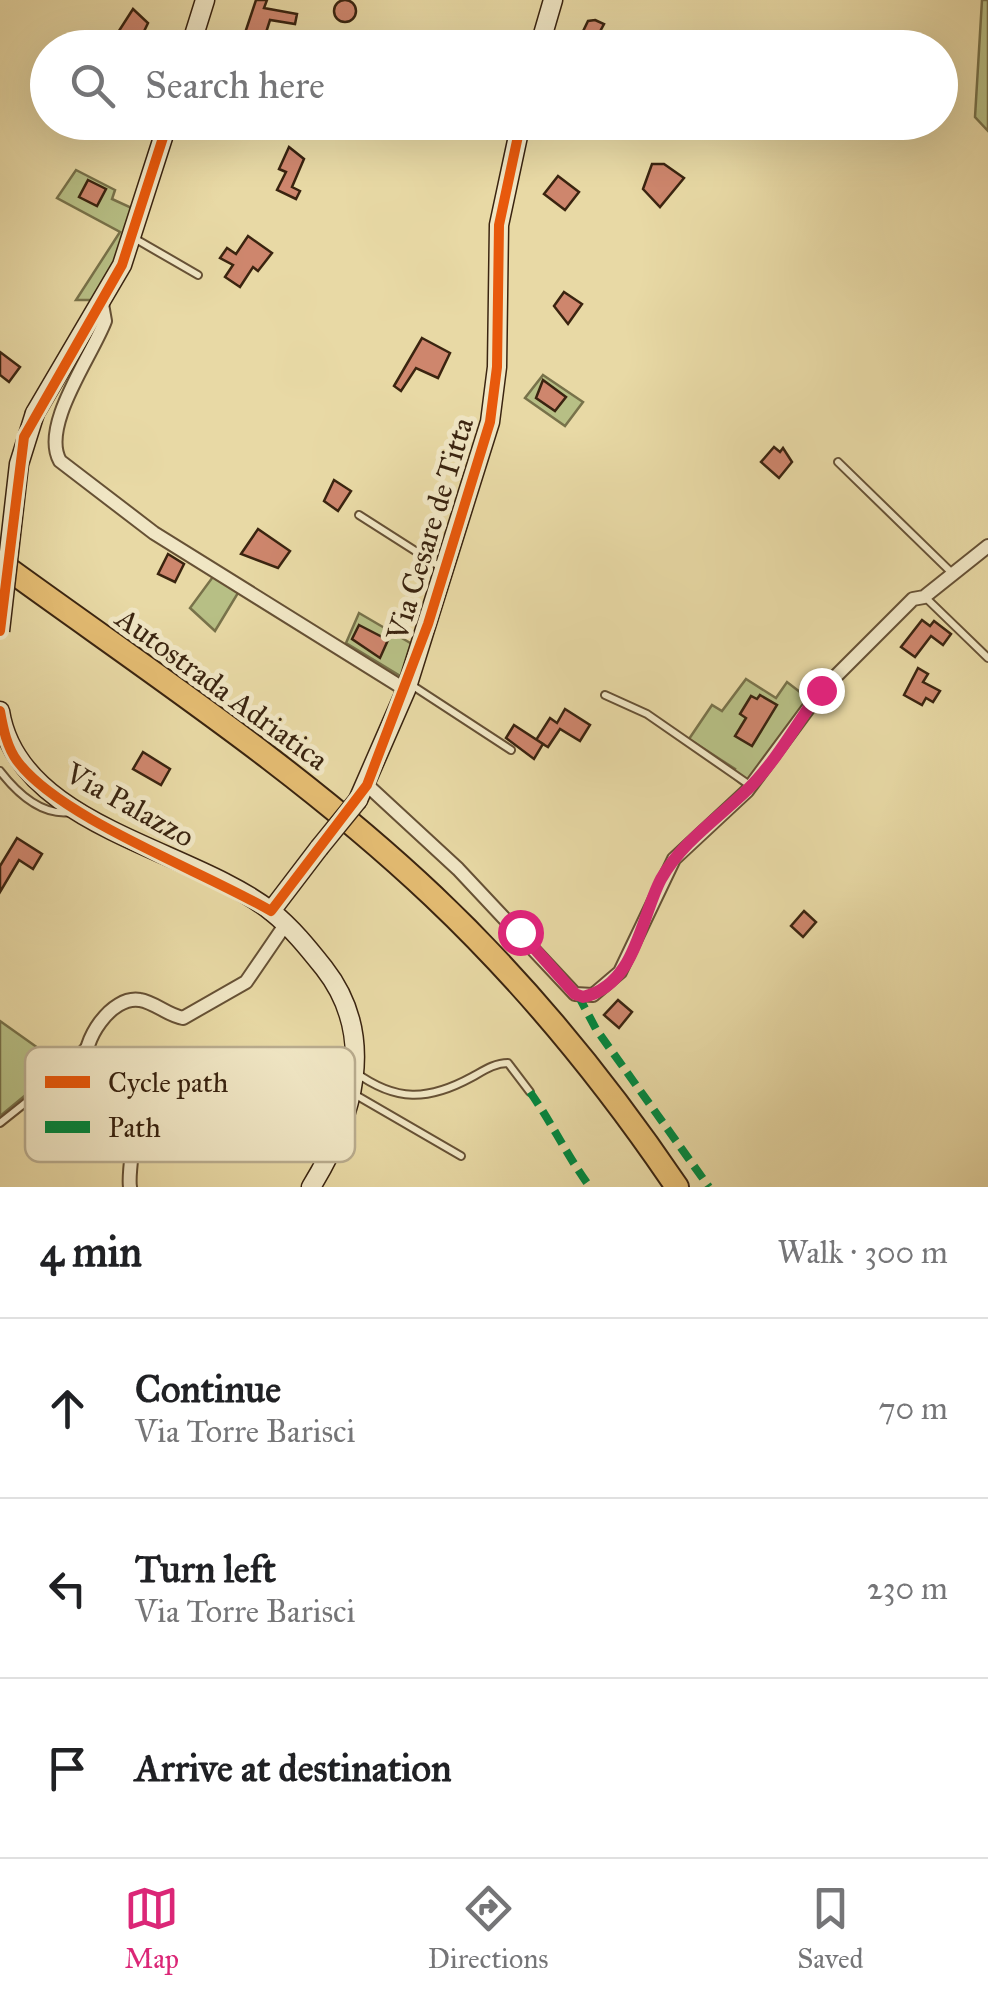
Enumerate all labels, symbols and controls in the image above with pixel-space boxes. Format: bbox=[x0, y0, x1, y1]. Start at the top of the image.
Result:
search box bbox=[30, 30, 958, 140]
icon: search bbox=[65, 58, 120, 113]
text: Search here bbox=[145, 62, 325, 108]
street label: Via Cesare de Titta bbox=[379, 413, 481, 646]
street label: Autostrada Adriatica bbox=[108, 599, 335, 778]
route end bbox=[799, 668, 845, 714]
street label: Via Palazzo bbox=[59, 754, 201, 855]
route start bbox=[498, 910, 544, 956]
legend bbox=[25, 1047, 355, 1162]
text: Cycle path bbox=[108, 1065, 229, 1100]
text: Path bbox=[108, 1110, 161, 1145]
text: 4 min bbox=[40, 1226, 142, 1278]
text: Walk · 300 m bbox=[778, 1233, 948, 1272]
text: Continue bbox=[135, 1366, 281, 1412]
icon: ahead bbox=[40, 1381, 95, 1436]
text: 70 m bbox=[879, 1389, 948, 1428]
text: Via Torre Barisci bbox=[135, 1412, 355, 1451]
text: Turn left bbox=[135, 1546, 276, 1592]
icon: left bbox=[40, 1561, 95, 1616]
text: 230 m bbox=[867, 1569, 948, 1608]
text: Via Torre Barisci bbox=[135, 1592, 355, 1631]
icon: arrive bbox=[40, 1741, 95, 1796]
text: Arrive at destination bbox=[135, 1745, 452, 1791]
tab: Map bbox=[124, 1881, 179, 1976]
tab: Directions bbox=[428, 1881, 549, 1976]
tab: Saved bbox=[797, 1881, 864, 1976]

